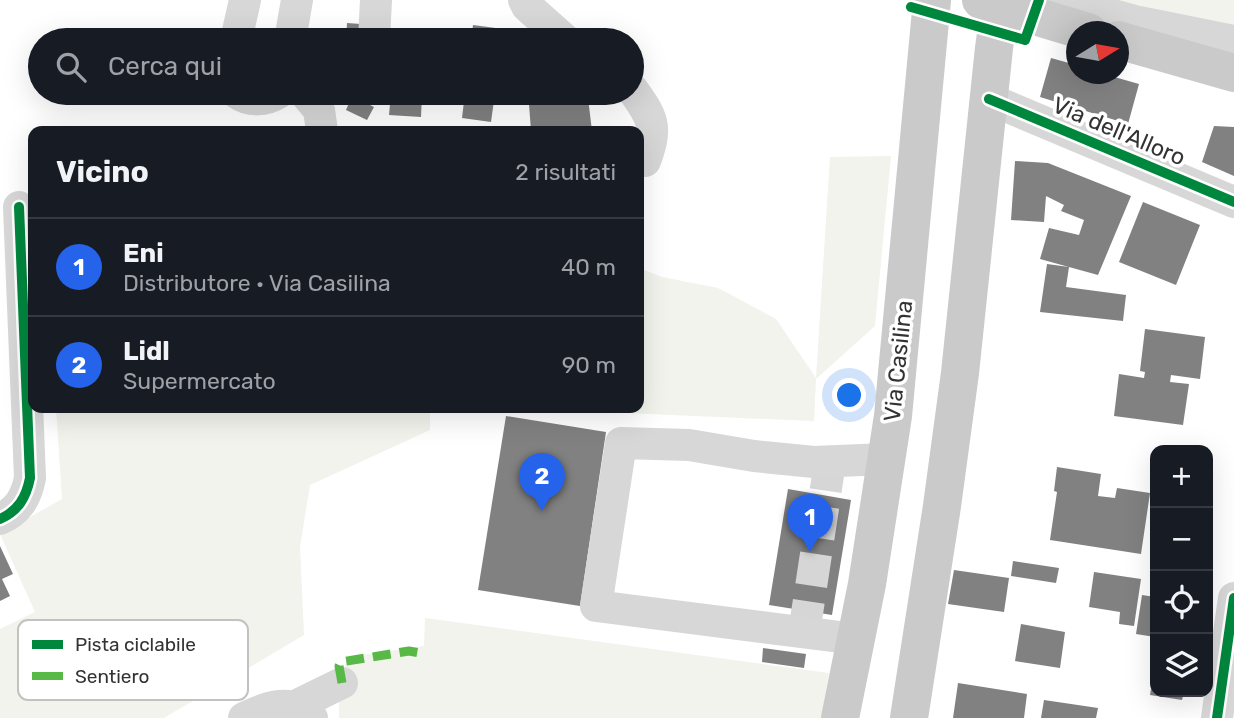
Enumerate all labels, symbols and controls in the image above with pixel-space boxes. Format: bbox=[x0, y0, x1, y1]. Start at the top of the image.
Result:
north arrow bbox=[1066, 21, 1129, 84]
search box bbox=[28, 28, 644, 105]
icon: search bbox=[52, 48, 90, 86]
text: Cerca qui bbox=[108, 51, 222, 82]
street label: Via dell'Alloro bbox=[1048, 90, 1190, 172]
text: Vicino bbox=[56, 154, 149, 190]
text: 2 risultati bbox=[515, 158, 616, 186]
text: Eni bbox=[123, 238, 164, 269]
text: 1 bbox=[73, 253, 85, 281]
text: 40 m bbox=[561, 253, 616, 281]
text: Distributore · Via Casilina bbox=[123, 269, 391, 297]
street label: Via Casilina bbox=[878, 299, 918, 423]
text: Lidl bbox=[123, 336, 170, 367]
text: 2 bbox=[72, 351, 86, 379]
text: 90 m bbox=[562, 351, 616, 379]
text: Supermercato bbox=[123, 367, 276, 395]
your location bbox=[832, 378, 866, 412]
map controls bbox=[1150, 445, 1213, 697]
button: + bbox=[1150, 445, 1213, 508]
pin: 2 bbox=[519, 453, 565, 511]
pin: 1 bbox=[787, 494, 833, 552]
button: − bbox=[1150, 508, 1213, 571]
button: locate bbox=[1150, 571, 1213, 634]
legend bbox=[18, 620, 248, 700]
text: Pista ciclabile bbox=[75, 633, 196, 656]
button: layers bbox=[1150, 634, 1213, 697]
text: Sentiero bbox=[75, 665, 149, 688]

